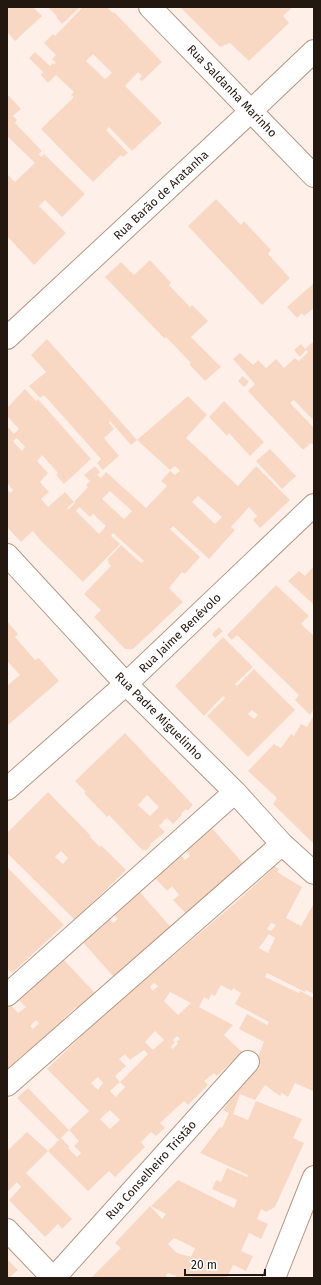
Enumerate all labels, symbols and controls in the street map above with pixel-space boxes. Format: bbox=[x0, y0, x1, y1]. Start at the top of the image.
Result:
street label: Rua Saldanha Marinho bbox=[184, 42, 280, 140]
street label: Rua Barão de Aratanha bbox=[111, 147, 211, 243]
street label: Rua Jaime Benévolo bbox=[136, 590, 224, 676]
street label: Rua Padre Miguelinho bbox=[112, 669, 206, 763]
street label: Rua Conselheiro Tristão bbox=[103, 1117, 199, 1223]
scale bar bbox=[185, 1251, 265, 1277]
text: 20 m bbox=[191, 1258, 217, 1272]

